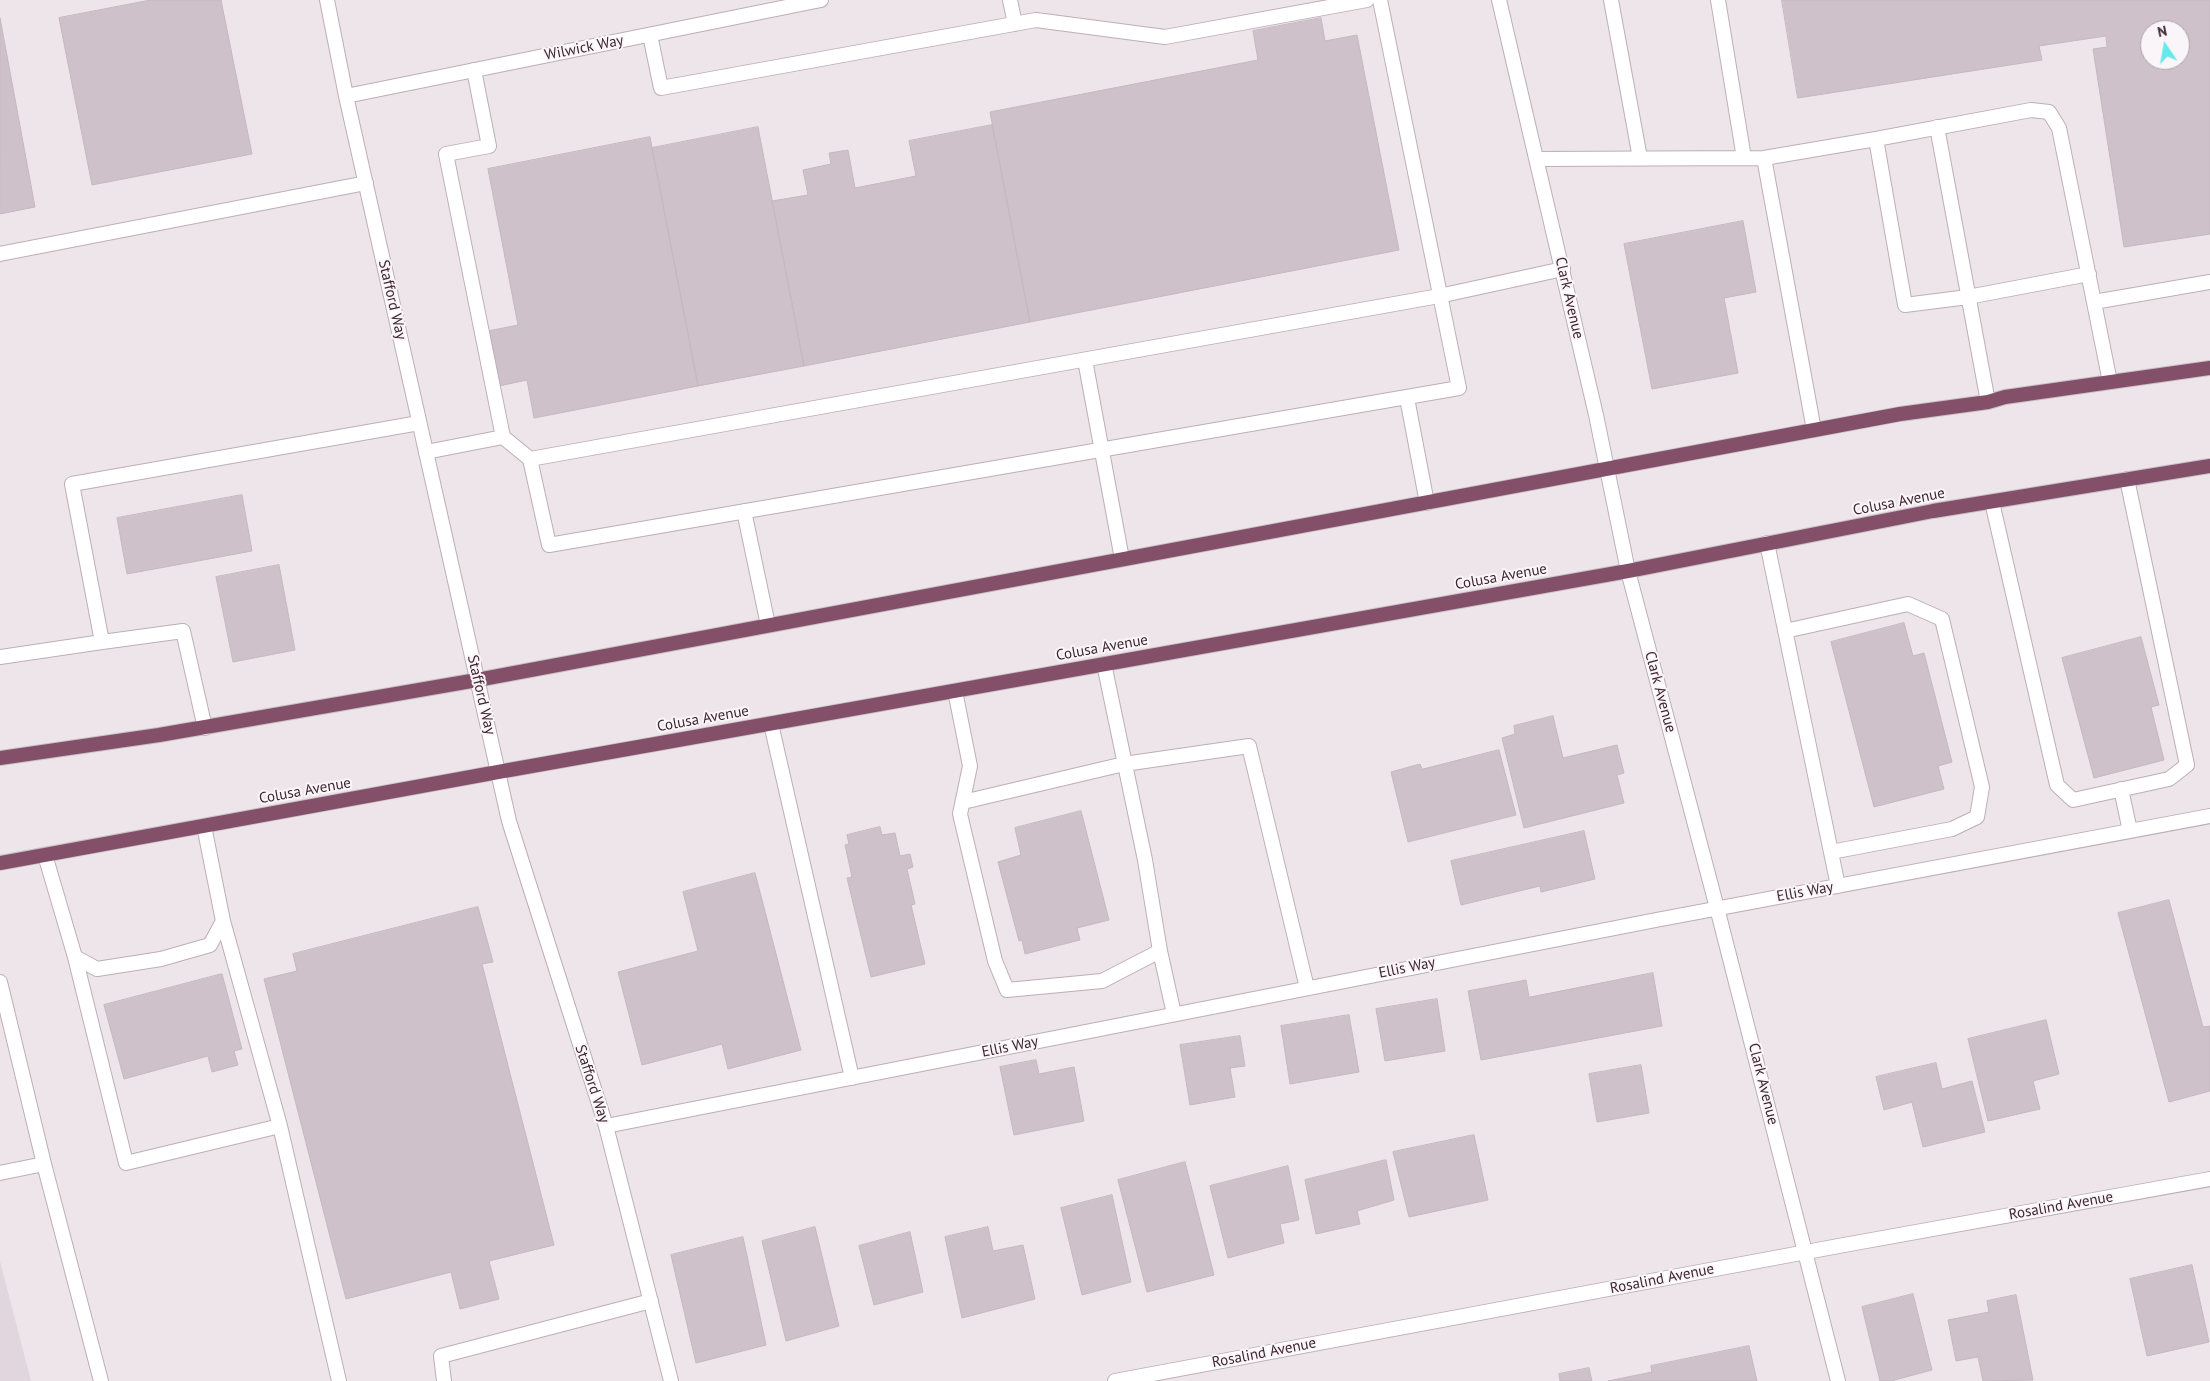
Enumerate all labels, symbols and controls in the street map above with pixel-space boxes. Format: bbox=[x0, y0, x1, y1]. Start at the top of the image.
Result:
north arrow bbox=[2140, 20, 2190, 70]
text: N bbox=[2156, 22, 2168, 41]
street label: Wilwick Way bbox=[543, 32, 625, 64]
street label: Clark Avenue bbox=[1551, 255, 1587, 341]
street label: Stafford Way bbox=[374, 258, 410, 342]
street label: Colusa Avenue bbox=[1852, 484, 1946, 520]
street label: Colusa Avenue bbox=[1454, 560, 1548, 594]
street label: Colusa Avenue bbox=[1055, 631, 1149, 665]
street label: Clark Avenue bbox=[1640, 649, 1680, 735]
street label: Stafford Way bbox=[463, 653, 499, 737]
street label: Colusa Avenue bbox=[656, 702, 750, 736]
street label: Colusa Avenue bbox=[258, 774, 352, 808]
street label: Ellis Way bbox=[1775, 878, 1835, 906]
street label: Ellis Way bbox=[1377, 954, 1437, 982]
street label: Ellis Way bbox=[980, 1033, 1040, 1061]
street label: Clark Avenue bbox=[1744, 1041, 1782, 1127]
street label: Stafford Way bbox=[571, 1043, 613, 1125]
street label: Rosalind Avenue bbox=[2007, 1188, 2115, 1224]
street label: Rosalind Avenue bbox=[1608, 1260, 1716, 1298]
street label: Rosalind Avenue bbox=[1210, 1334, 1318, 1372]

